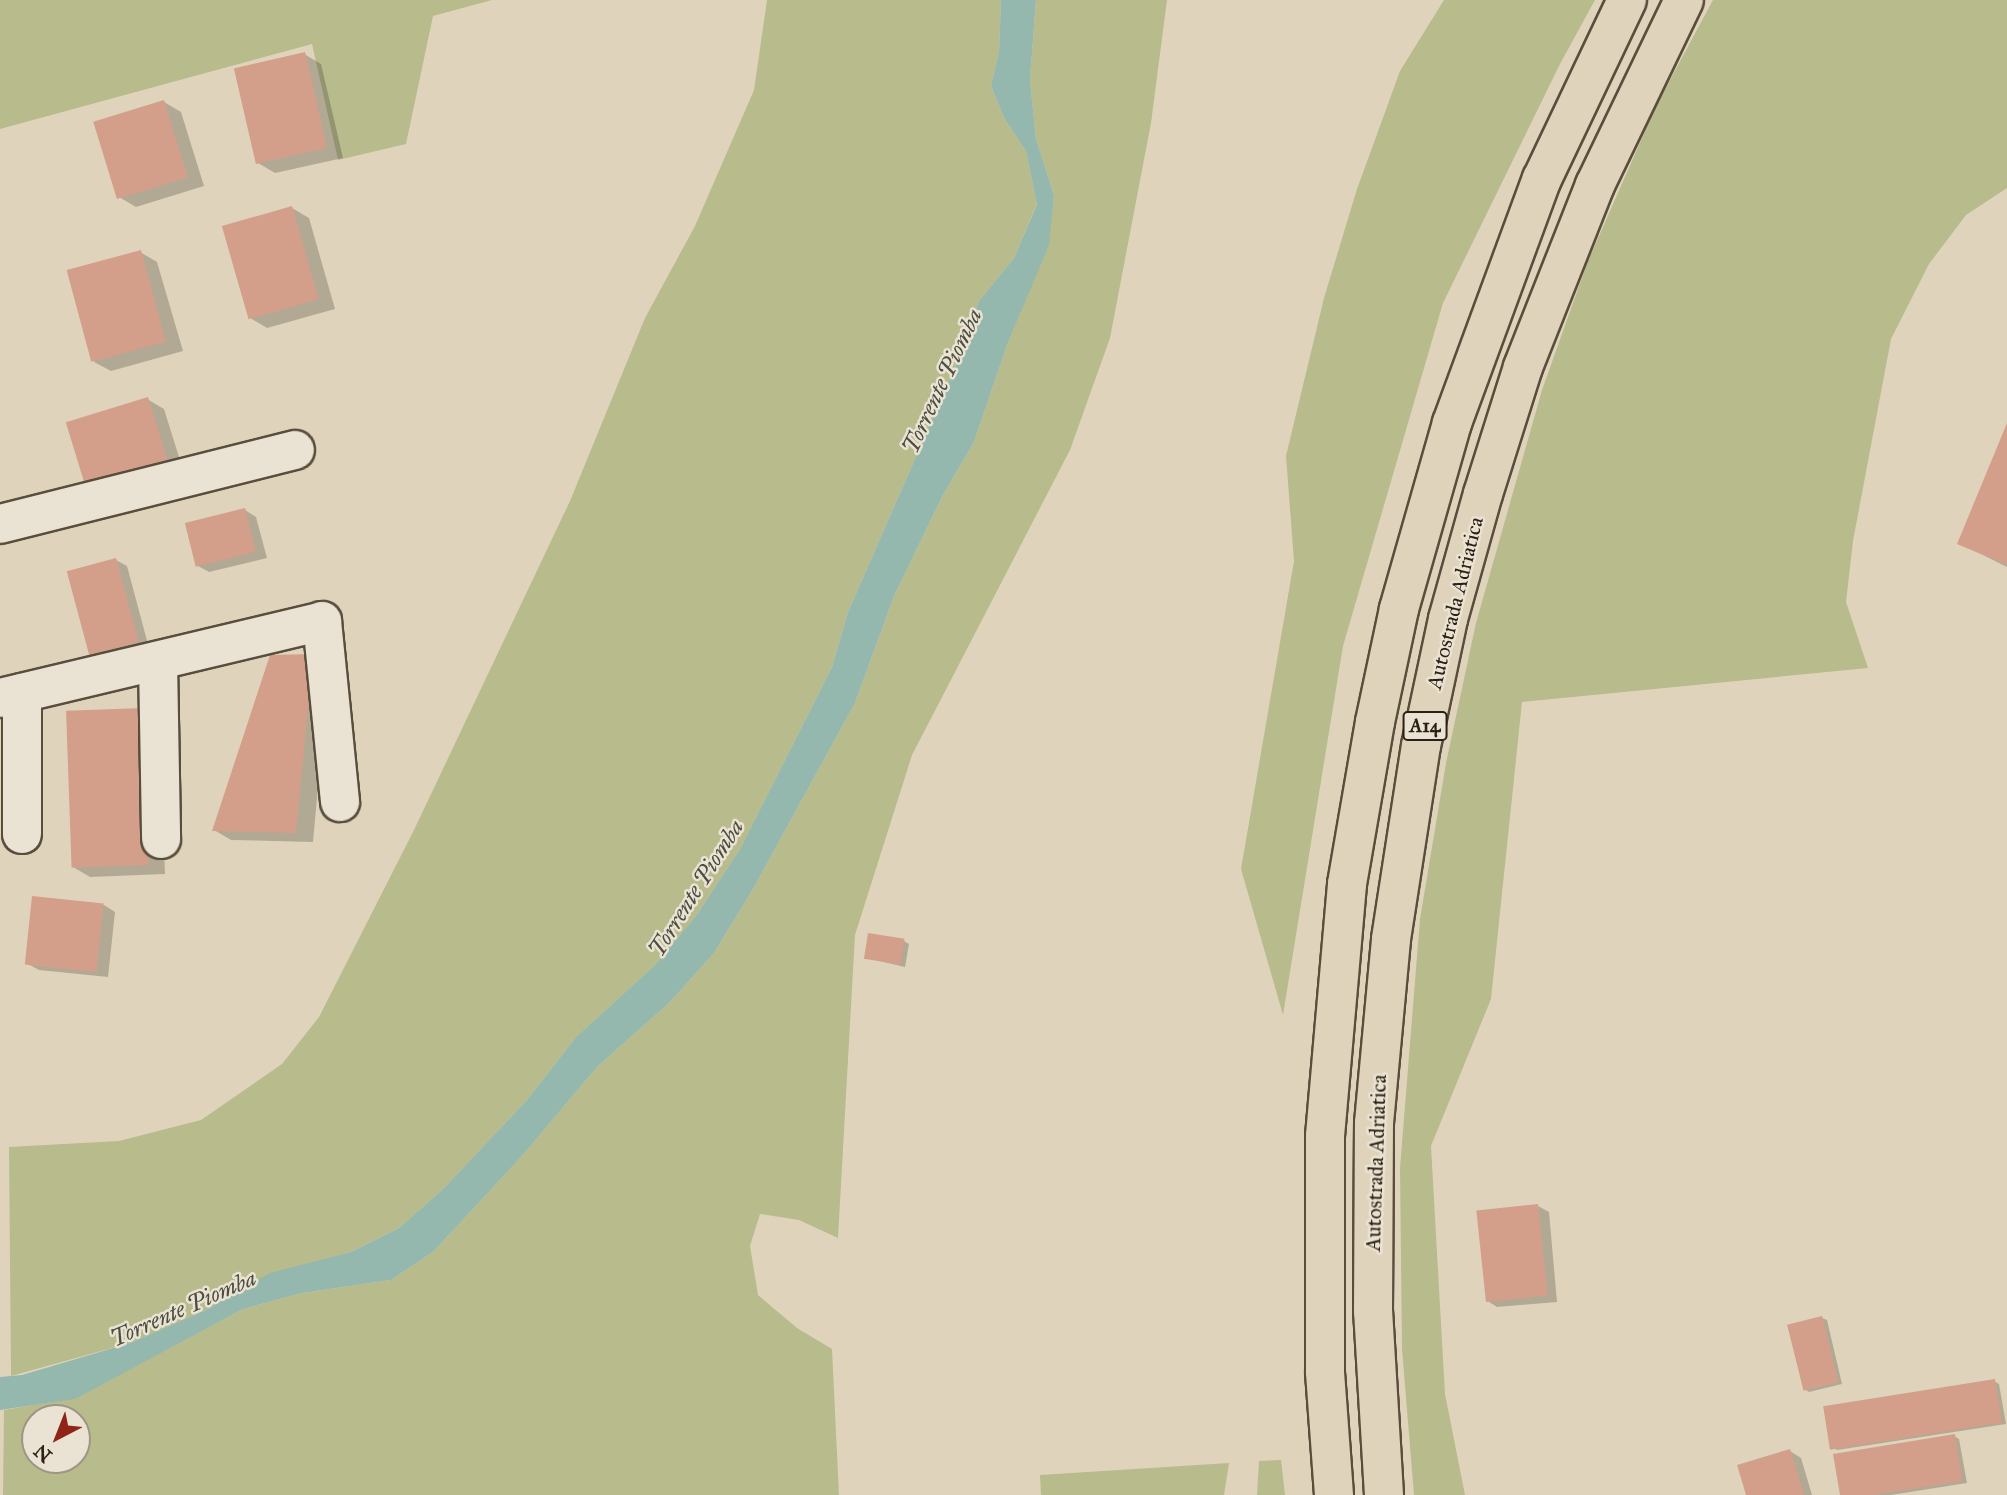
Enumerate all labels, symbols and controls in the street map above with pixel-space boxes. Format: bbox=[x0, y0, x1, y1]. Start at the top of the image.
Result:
water label: Torrente Piomba bbox=[896, 304, 988, 458]
street label: Autostrada Adriatica bbox=[1421, 514, 1489, 692]
road number: A14 bbox=[1402, 710, 1448, 741]
water label: Torrente Piomba bbox=[643, 814, 749, 962]
street label: Autostrada Adriatica bbox=[1360, 1074, 1392, 1252]
water label: Torrente Piomba bbox=[106, 1264, 260, 1352]
north arrow bbox=[21, 1404, 91, 1474]
text: N bbox=[29, 1440, 57, 1467]

